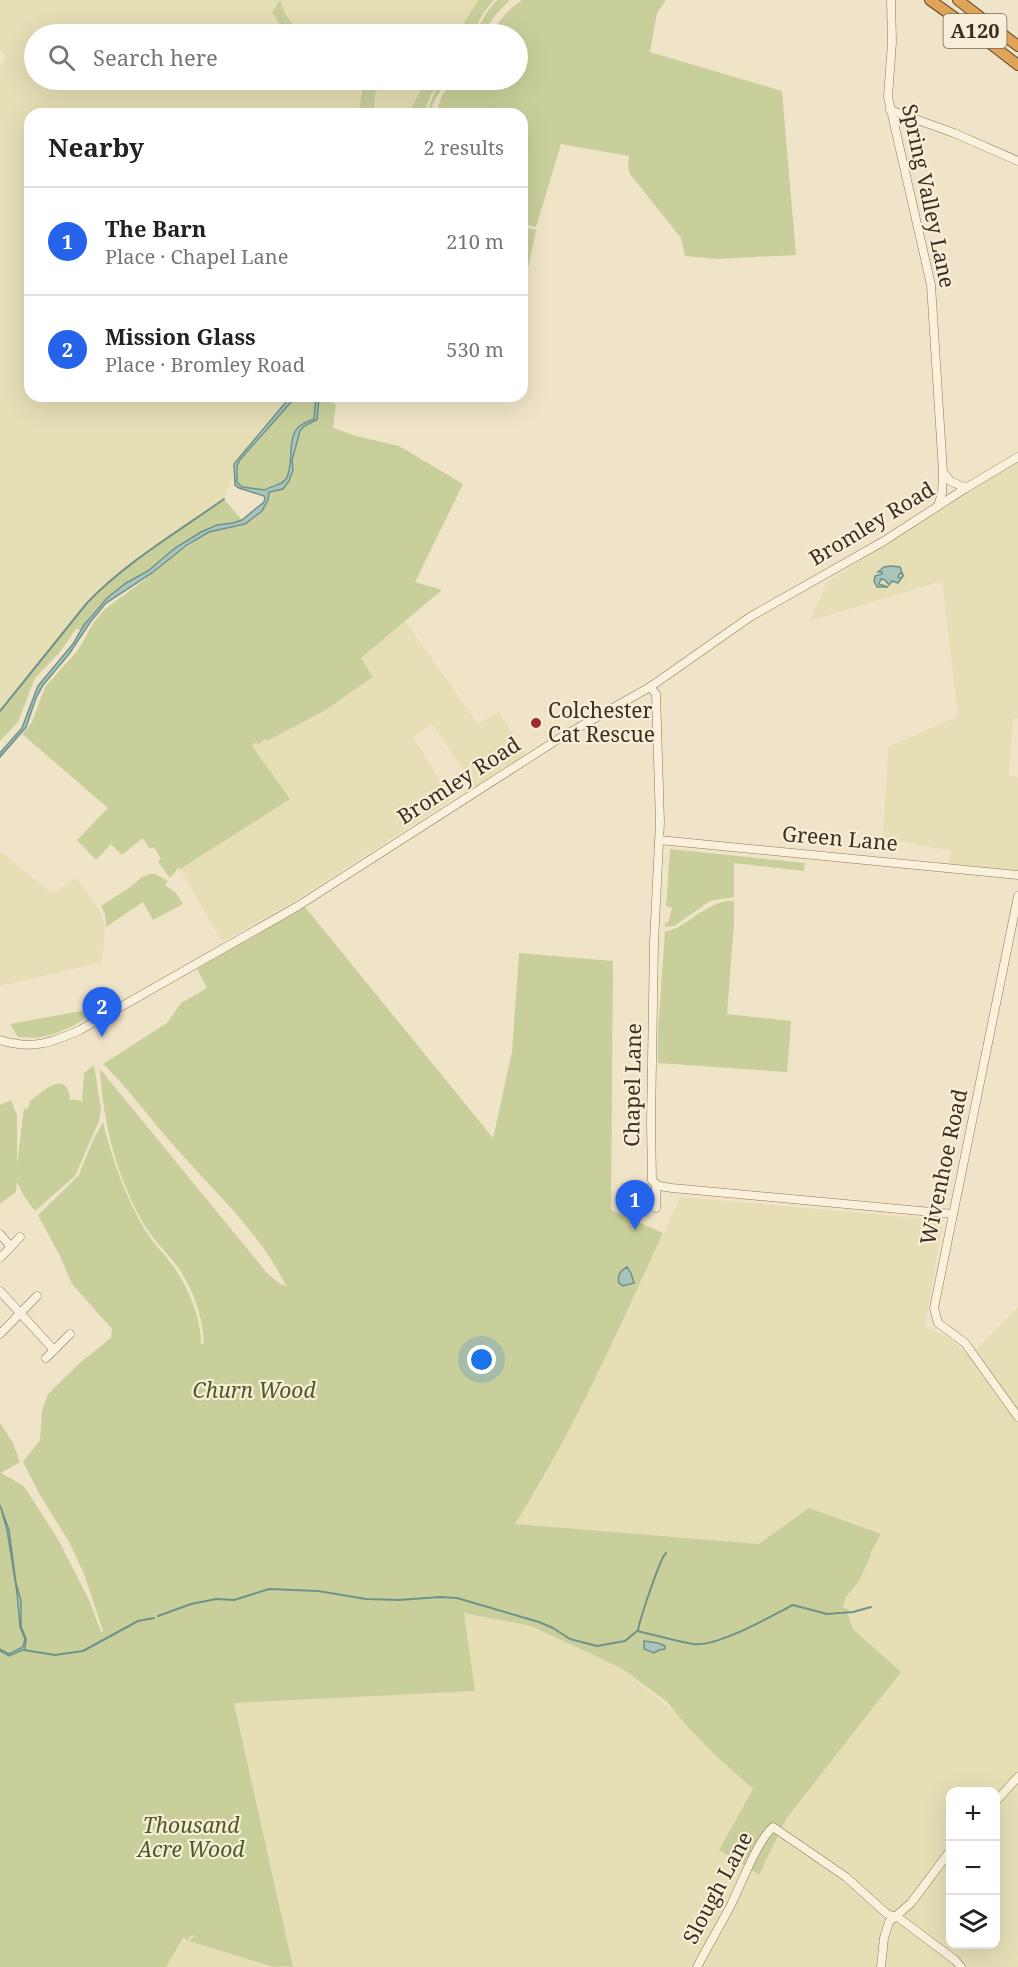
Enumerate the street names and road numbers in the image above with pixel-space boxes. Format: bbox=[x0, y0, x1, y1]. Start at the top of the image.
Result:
road number: A120 bbox=[944, 14, 1006, 48]
street label: Spring Valley Lane bbox=[896, 101, 962, 290]
street label: Bromley Road bbox=[804, 475, 939, 572]
street label: Bromley Road bbox=[392, 730, 525, 830]
street label: Green Lane bbox=[781, 819, 899, 857]
street label: Chapel Lane bbox=[617, 1023, 647, 1147]
street label: Wivenhoe Road bbox=[913, 1086, 973, 1247]
street label: Slough Lane bbox=[676, 1827, 758, 1948]

